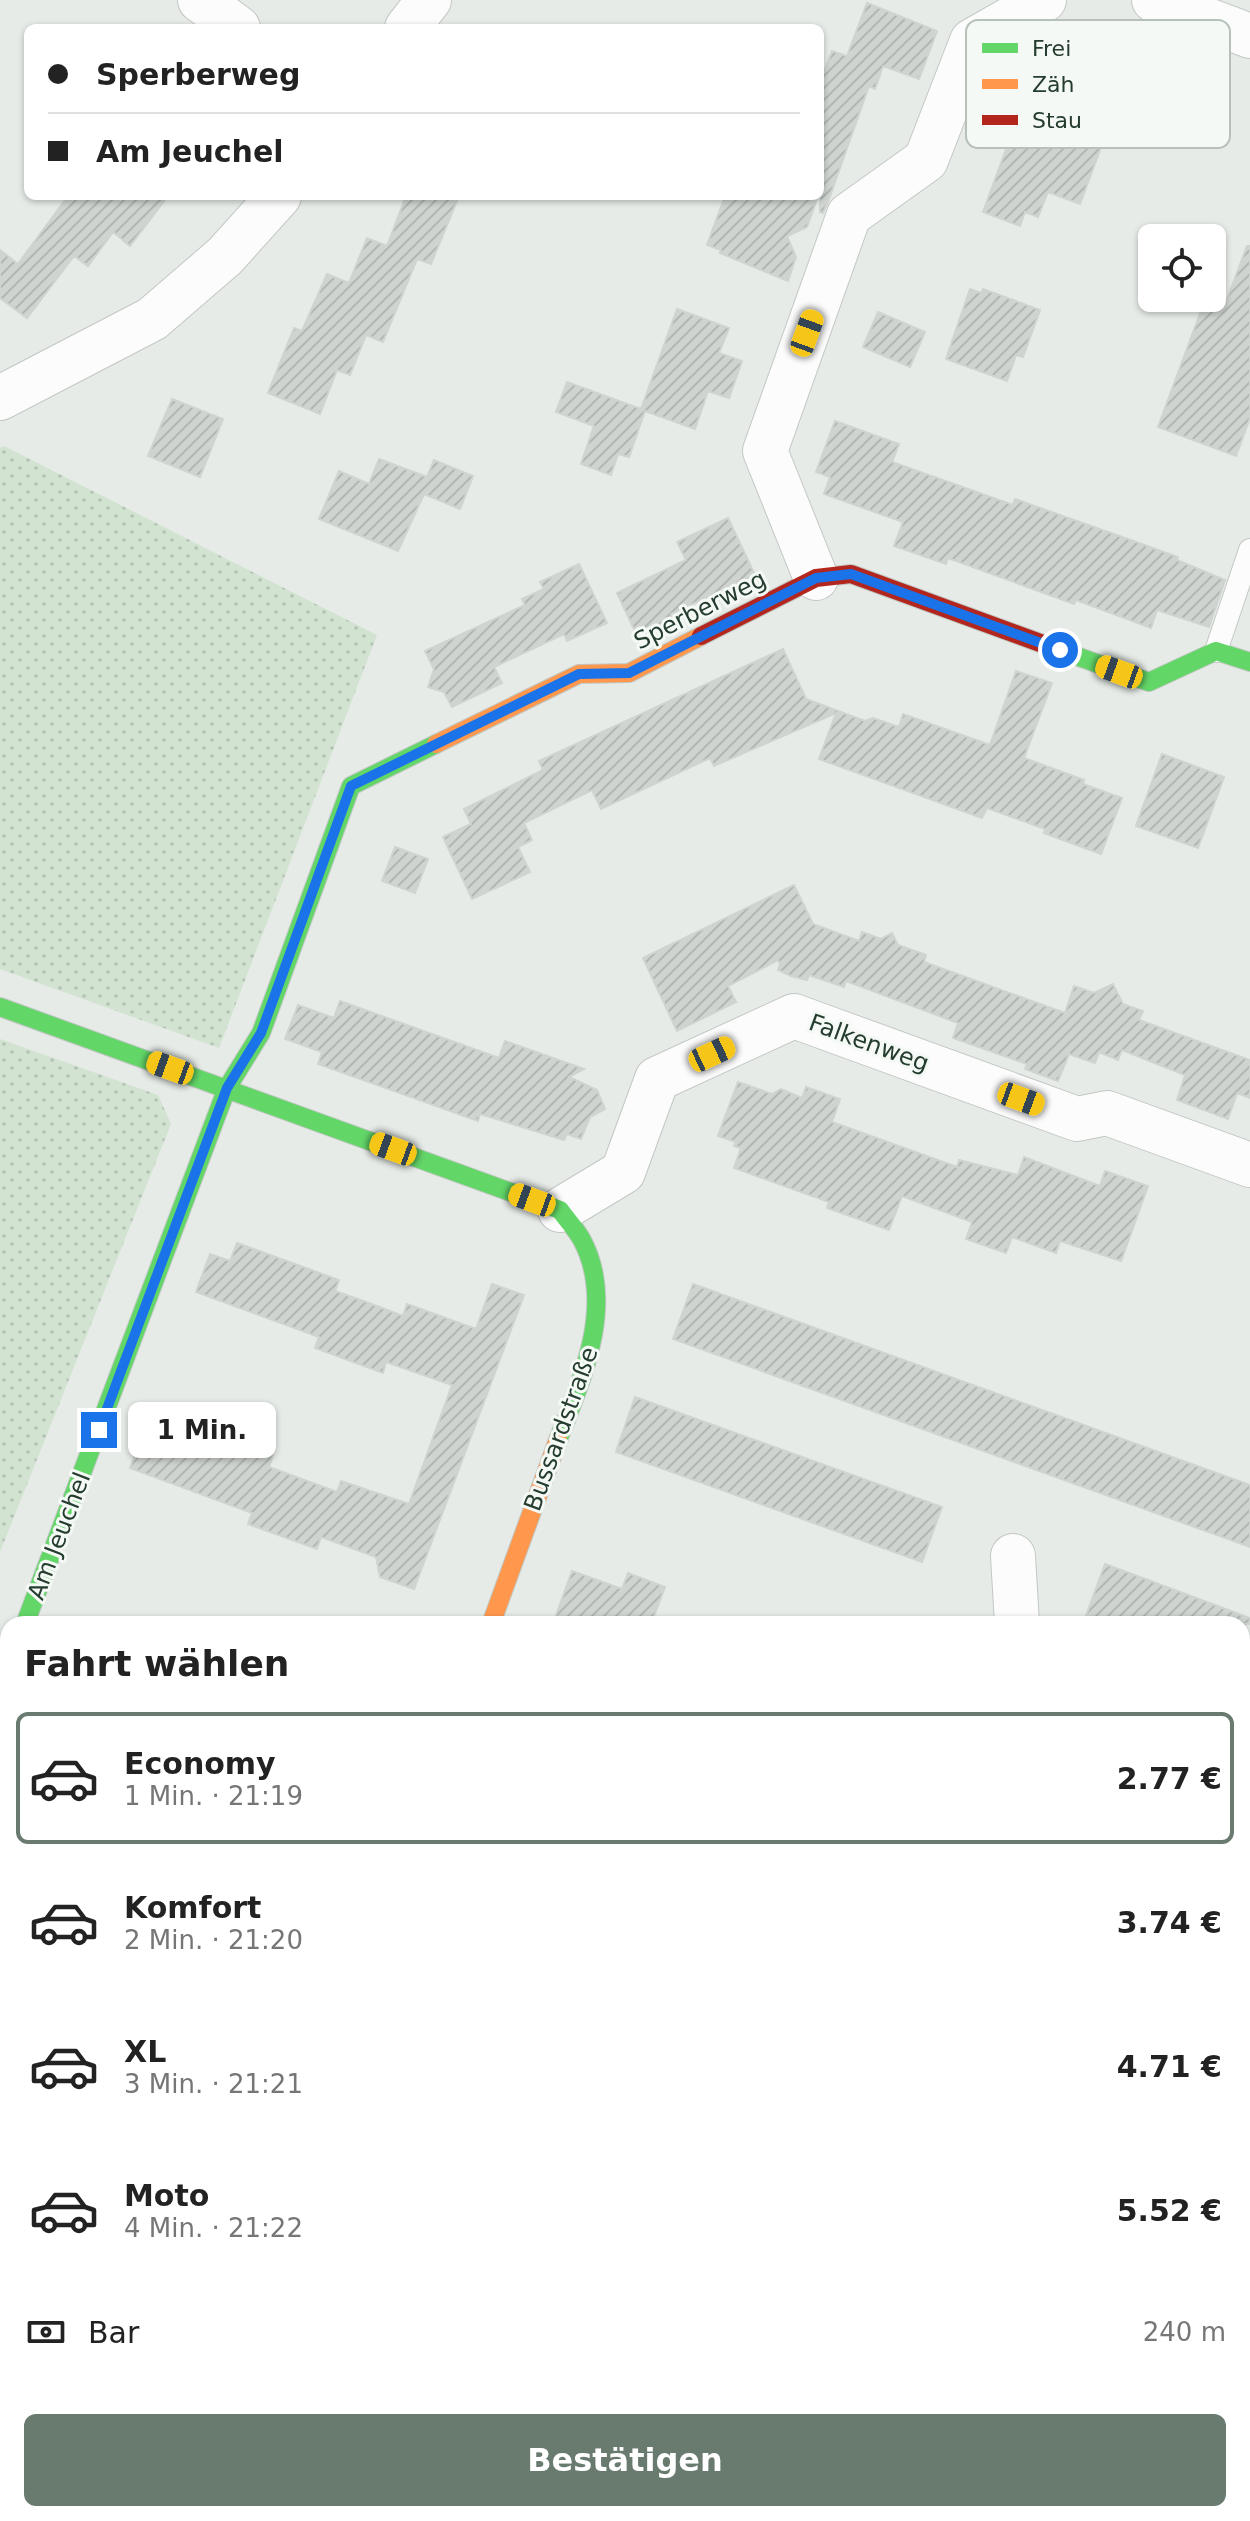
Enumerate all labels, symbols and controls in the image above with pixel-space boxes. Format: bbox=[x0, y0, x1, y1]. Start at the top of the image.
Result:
legend bbox=[966, 20, 1230, 148]
text: Frei bbox=[1032, 36, 1071, 61]
text: Sperberweg bbox=[96, 57, 300, 92]
text: Zäh bbox=[1032, 72, 1075, 97]
text: Stau bbox=[1032, 108, 1082, 133]
text: Am Jeuchel bbox=[96, 134, 284, 169]
map controls bbox=[1138, 224, 1226, 312]
button: locate bbox=[1138, 224, 1226, 312]
car bbox=[788, 306, 826, 360]
street label: Sperberweg bbox=[629, 565, 771, 655]
route start bbox=[1042, 632, 1078, 668]
car bbox=[1092, 653, 1146, 691]
street label: Falkenweg bbox=[805, 1008, 933, 1078]
car bbox=[685, 1033, 739, 1075]
car bbox=[143, 1049, 197, 1087]
car bbox=[994, 1080, 1048, 1118]
car bbox=[366, 1130, 420, 1168]
car bbox=[505, 1181, 559, 1219]
street label: Bussardstraße bbox=[518, 1343, 604, 1515]
callout: 1 Min. bbox=[127, 1402, 275, 1458]
route end bbox=[81, 1412, 117, 1448]
text: 1 Min. bbox=[157, 1415, 247, 1445]
street label: Am Jeuchel bbox=[22, 1468, 96, 1604]
text: Fahrt wählen bbox=[24, 1643, 289, 1684]
icon: car bbox=[28, 1742, 100, 1814]
text: Economy bbox=[124, 1746, 276, 1781]
text: 2.77 € bbox=[1117, 1761, 1222, 1796]
text: 1 Min. · 21:19 bbox=[124, 1781, 303, 1811]
icon: car bbox=[28, 1886, 100, 1958]
text: Komfort bbox=[124, 1890, 261, 1925]
text: 3.74 € bbox=[1117, 1905, 1222, 1940]
text: 2 Min. · 21:20 bbox=[124, 1925, 303, 1955]
icon: car bbox=[28, 2030, 100, 2102]
text: XL bbox=[124, 2034, 166, 2069]
text: 4.71 € bbox=[1117, 2049, 1222, 2084]
text: 3 Min. · 21:21 bbox=[124, 2069, 303, 2099]
icon: car bbox=[28, 2174, 100, 2246]
text: Moto bbox=[124, 2178, 209, 2213]
text: 5.52 € bbox=[1117, 2193, 1222, 2228]
text: 4 Min. · 21:22 bbox=[124, 2213, 303, 2243]
icon: cash bbox=[24, 2310, 68, 2354]
text: Bar bbox=[88, 2315, 139, 2350]
text: 240 m bbox=[1143, 2317, 1226, 2347]
button: Bestätigen bbox=[24, 2414, 1226, 2506]

